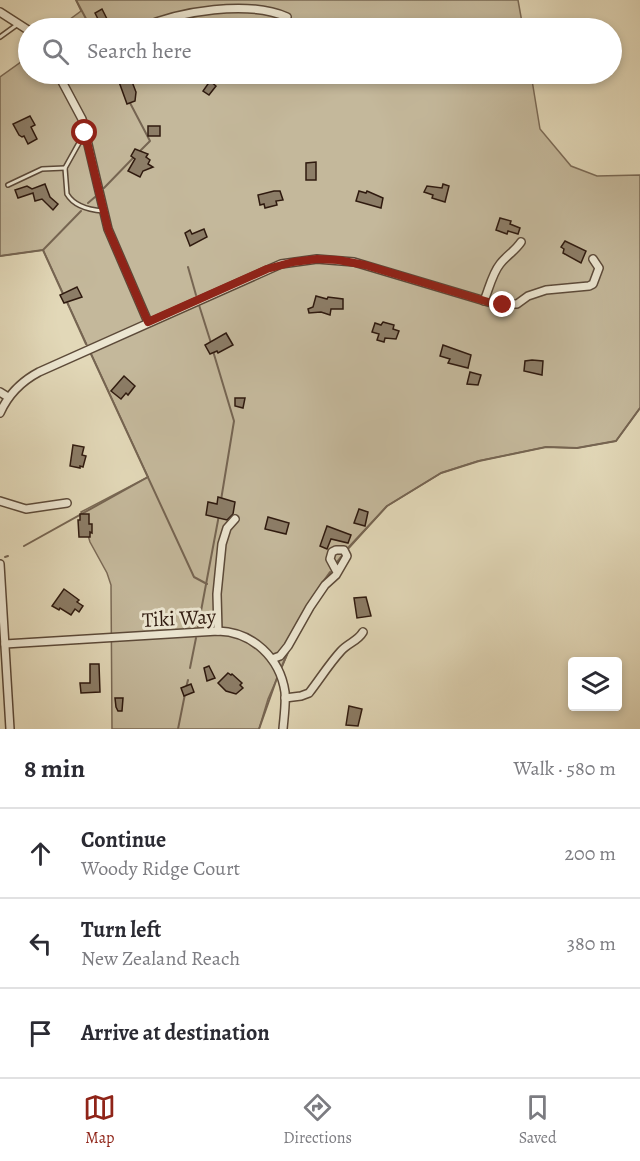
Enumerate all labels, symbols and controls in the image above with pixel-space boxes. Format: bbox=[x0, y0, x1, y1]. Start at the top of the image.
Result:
search box bbox=[18, 18, 622, 84]
icon: search bbox=[39, 35, 72, 68]
text: Search here bbox=[87, 36, 192, 66]
route start bbox=[71, 119, 97, 145]
route end bbox=[489, 291, 515, 317]
street label: Tiki Way bbox=[141, 602, 217, 634]
map controls bbox=[568, 657, 622, 711]
button: layers bbox=[568, 657, 622, 711]
text: 8 min bbox=[24, 751, 85, 786]
text: Walk · 580 m bbox=[513, 755, 616, 782]
text: Continue bbox=[81, 825, 166, 855]
icon: ahead bbox=[24, 837, 57, 870]
text: 200 m bbox=[565, 840, 616, 867]
text: Woody Ridge Court bbox=[81, 855, 240, 882]
text: Turn left bbox=[81, 915, 161, 945]
icon: left bbox=[24, 927, 57, 960]
text: 380 m bbox=[567, 930, 616, 957]
text: New Zealand Reach bbox=[81, 945, 240, 972]
icon: arrive bbox=[24, 1017, 57, 1050]
text: Arrive at destination bbox=[81, 1018, 270, 1048]
tab: Map bbox=[83, 1091, 116, 1149]
tab: Directions bbox=[283, 1091, 352, 1149]
tab: Saved bbox=[519, 1091, 557, 1149]

